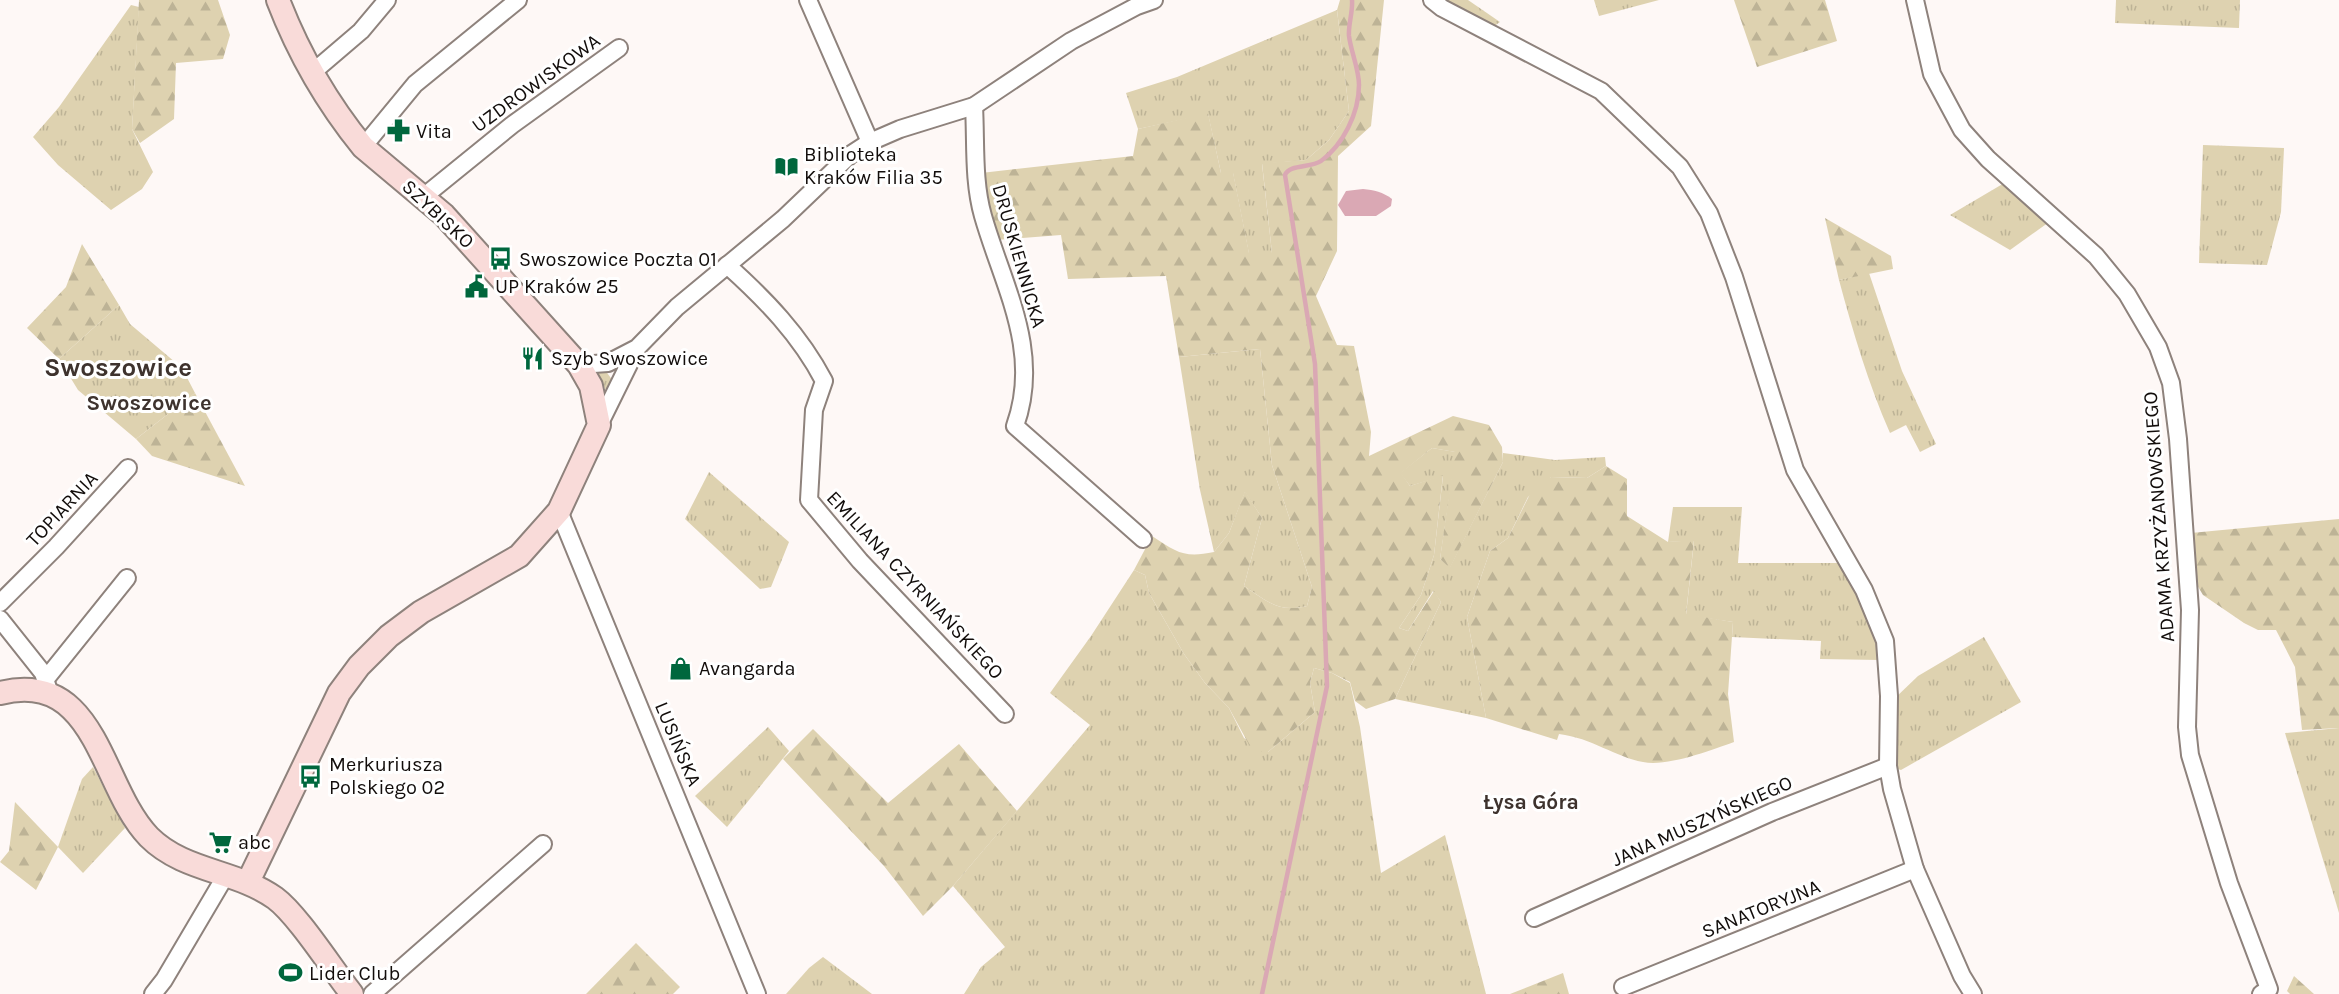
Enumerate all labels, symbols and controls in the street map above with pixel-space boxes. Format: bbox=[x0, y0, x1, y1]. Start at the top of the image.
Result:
street label: UZDROWISKOWA bbox=[468, 29, 604, 137]
pharmacy icon: Vita bbox=[385, 118, 411, 144]
place label: Vita bbox=[416, 120, 452, 143]
place label: Biblioteka Kraków Filia 35 bbox=[804, 143, 943, 189]
library icon: Biblioteka Kraków Filia 35 bbox=[773, 153, 799, 179]
street label: SZYBISKO bbox=[397, 175, 479, 253]
street label: DRUSKIENNICKA bbox=[987, 181, 1051, 331]
bus stop icon: Swoszowice Poczta 01 bbox=[488, 246, 514, 272]
place label: Swoszowice Poczta 01 bbox=[519, 248, 717, 271]
public building icon: UP Kraków 25 bbox=[464, 273, 490, 299]
place label: UP Kraków 25 bbox=[495, 275, 619, 298]
restaurant icon: Szyb Swoszowice bbox=[520, 345, 546, 371]
place label: Szyb Swoszowice bbox=[551, 347, 708, 370]
district label: Swoszowice bbox=[44, 352, 192, 383]
district label: Swoszowice bbox=[86, 390, 212, 416]
street label: ADAMA KRZYŻANOWSKIEGO bbox=[2139, 391, 2179, 643]
street label: TOPIARNIA bbox=[21, 467, 103, 551]
street label: EMILIANA CZYRNIAŃSKIEGO bbox=[822, 486, 1009, 684]
shop icon: Avangarda bbox=[668, 655, 694, 681]
place label: Avangarda bbox=[699, 657, 796, 680]
street label: LUSIŃSKA bbox=[650, 698, 707, 790]
place label: Merkuriusza Polskiego 02 bbox=[329, 753, 445, 799]
bus stop icon: Merkuriusza Polskiego 02 bbox=[298, 763, 324, 789]
street label: JANA MUSZYŃSKIEGO bbox=[1608, 770, 1796, 871]
district label: Łysa Góra bbox=[1483, 790, 1579, 814]
supermarket icon: abc bbox=[207, 829, 233, 855]
place label: abc bbox=[238, 831, 271, 854]
street label: SANATORYJNA bbox=[1698, 875, 1824, 943]
sports icon: Lider Club bbox=[278, 960, 304, 986]
place label: Lider Club bbox=[309, 962, 400, 985]

